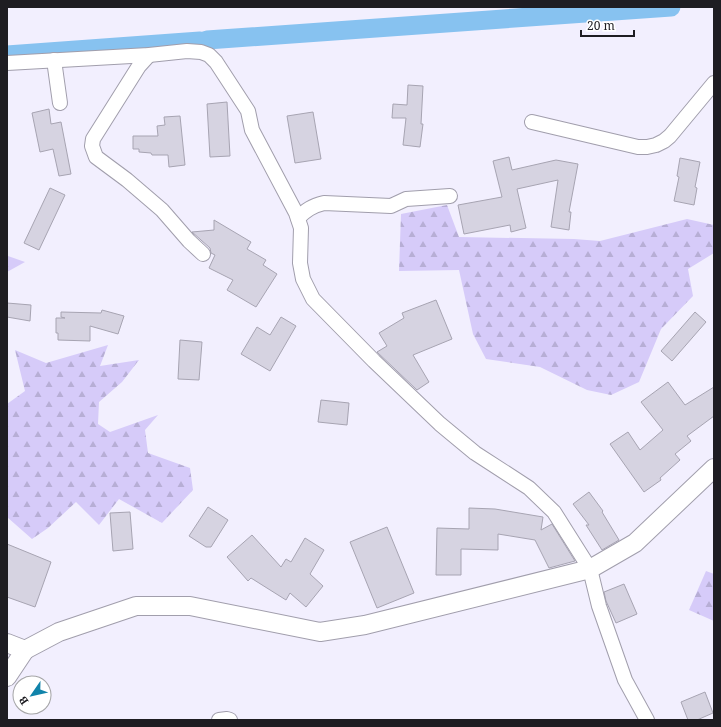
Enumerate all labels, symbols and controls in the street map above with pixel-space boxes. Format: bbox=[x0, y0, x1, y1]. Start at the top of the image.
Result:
scale bar bbox=[581, 12, 634, 38]
text: 20 m bbox=[587, 17, 615, 34]
north arrow bbox=[12, 675, 52, 715]
text: B bbox=[15, 694, 32, 708]

